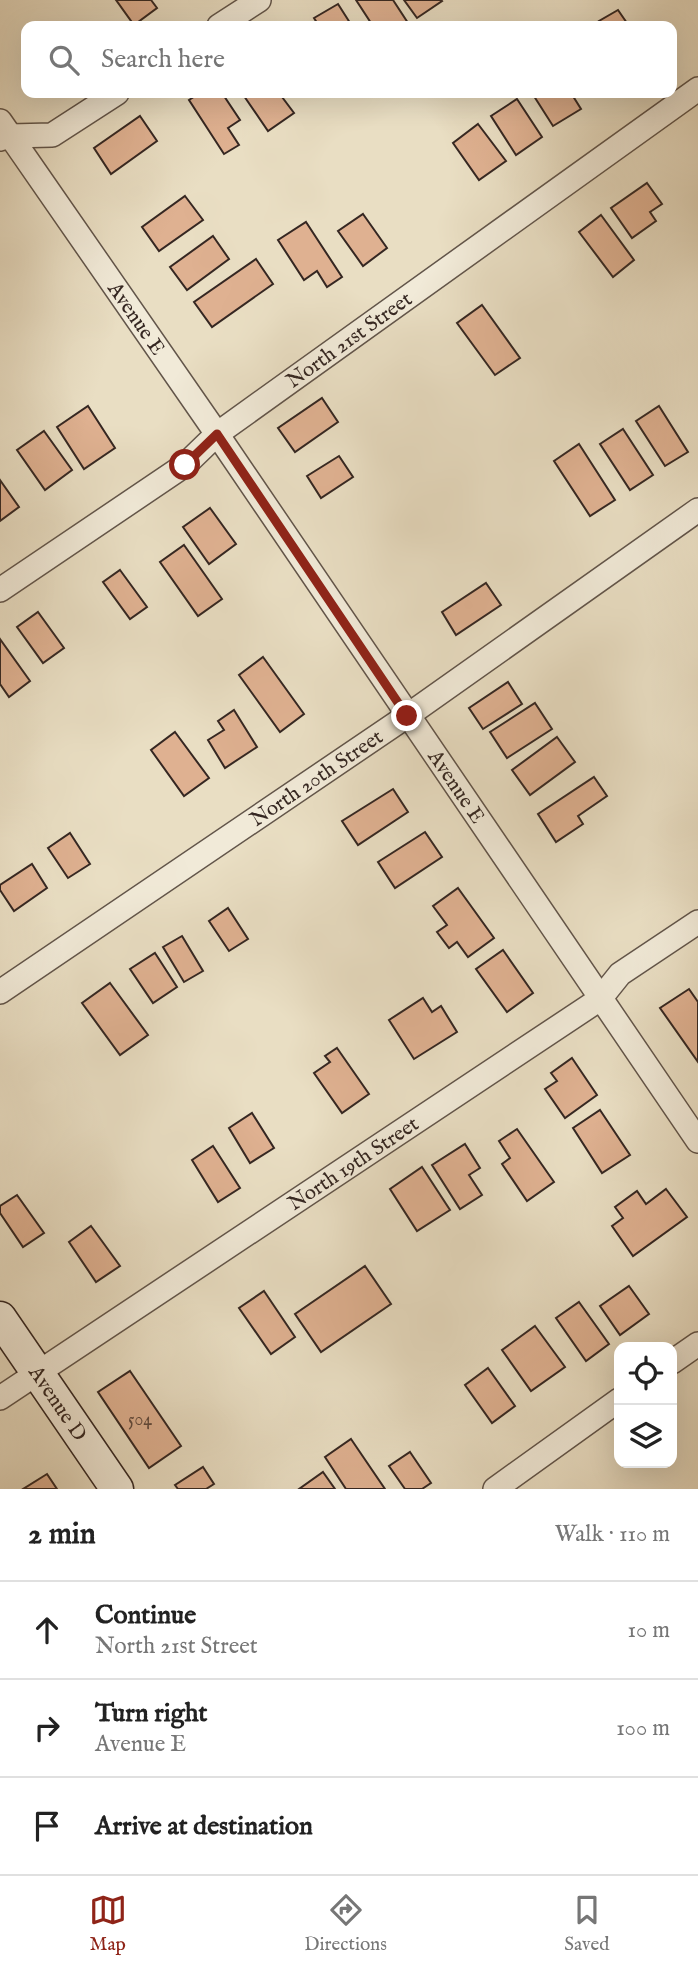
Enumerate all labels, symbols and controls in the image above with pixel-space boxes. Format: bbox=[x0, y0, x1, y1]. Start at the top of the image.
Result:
search box bbox=[21, 21, 677, 98]
icon: search bbox=[45, 41, 83, 79]
text: Search here bbox=[101, 43, 225, 76]
street label: Avenue E bbox=[100, 276, 170, 361]
street label: North 21st Street bbox=[281, 286, 418, 395]
route start bbox=[169, 449, 200, 480]
route end bbox=[391, 700, 422, 731]
street label: North 20th Street bbox=[245, 724, 389, 834]
street label: Avenue E bbox=[420, 744, 490, 829]
street label: North 19th Street bbox=[283, 1111, 425, 1218]
map controls bbox=[614, 1342, 677, 1468]
button: locate bbox=[614, 1342, 677, 1405]
street label: Avenue D bbox=[21, 1360, 92, 1447]
button: layers bbox=[614, 1405, 677, 1468]
house number: 504 bbox=[128, 1409, 152, 1432]
text: 2 min bbox=[28, 1516, 96, 1554]
text: Walk · 110 m bbox=[555, 1520, 670, 1549]
text: Continue bbox=[95, 1599, 196, 1632]
icon: ahead bbox=[28, 1611, 66, 1649]
text: 10 m bbox=[627, 1616, 670, 1645]
text: North 21st Street bbox=[95, 1632, 258, 1661]
text: Turn right bbox=[95, 1697, 208, 1730]
icon: right bbox=[28, 1709, 66, 1747]
text: 100 m bbox=[616, 1714, 670, 1743]
text: Avenue E bbox=[95, 1730, 186, 1759]
icon: arrive bbox=[28, 1807, 66, 1845]
text: Arrive at destination bbox=[95, 1810, 313, 1843]
tab: Map bbox=[89, 1891, 127, 1957]
tab: Directions bbox=[304, 1891, 387, 1957]
tab: Saved bbox=[564, 1891, 609, 1957]

